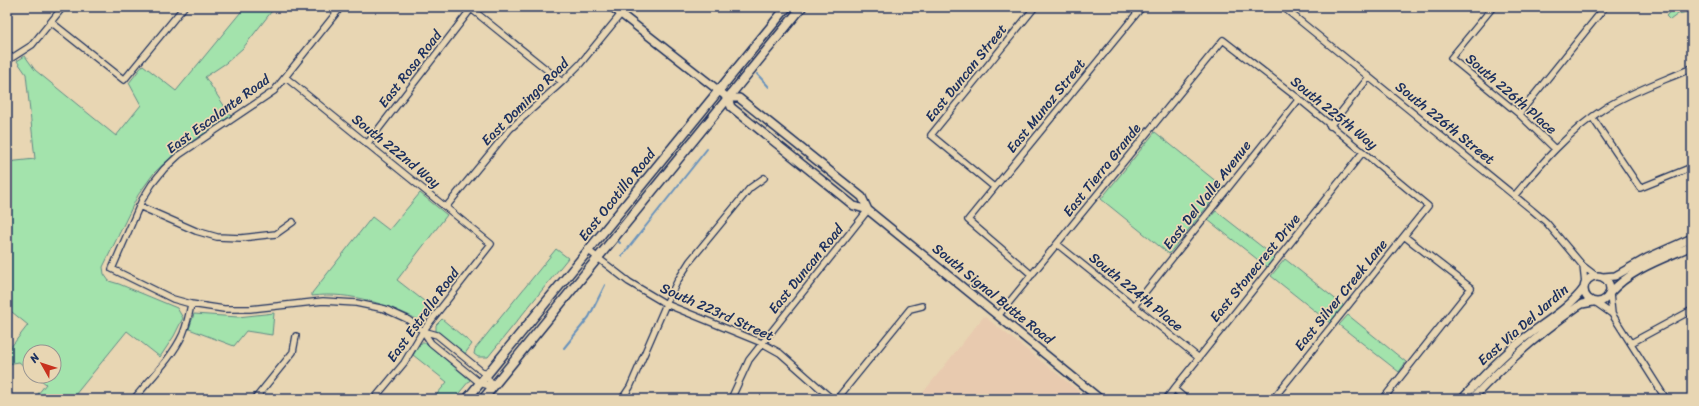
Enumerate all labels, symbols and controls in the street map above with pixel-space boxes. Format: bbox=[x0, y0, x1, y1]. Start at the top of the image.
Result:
street label: East Duncan Street bbox=[918, 18, 1014, 128]
street label: East Rosa Road bbox=[372, 23, 449, 113]
street label: South 226th Place bbox=[1459, 47, 1563, 141]
street label: East Domingo Road bbox=[475, 51, 576, 152]
street label: East Munoz Street bbox=[1000, 53, 1092, 159]
street label: East Escalante Road bbox=[161, 67, 277, 160]
street label: South 225th Way bbox=[1285, 70, 1384, 157]
street label: South 226th Street bbox=[1390, 75, 1500, 171]
street label: South 222nd Way bbox=[346, 107, 447, 195]
street label: East Tierra Grande bbox=[1056, 117, 1148, 222]
street label: East Del Valle Avenue bbox=[1156, 135, 1258, 255]
street label: East Ocotillo Road bbox=[572, 142, 663, 247]
street label: East Stonecrest Drive bbox=[1203, 208, 1307, 328]
street label: East Duncan Road bbox=[762, 217, 851, 319]
street label: East Silver Creek Lane bbox=[1288, 233, 1394, 357]
street label: South Signal Butte Road bbox=[927, 237, 1061, 352]
street label: South 224th Place bbox=[1083, 246, 1189, 338]
street label: East Estrella Road bbox=[380, 261, 467, 368]
street label: South 223rd Street bbox=[656, 276, 778, 348]
street label: East Via Del Jardin bbox=[1472, 278, 1575, 372]
north arrow bbox=[22, 344, 62, 384]
text: N bbox=[24, 349, 45, 368]

